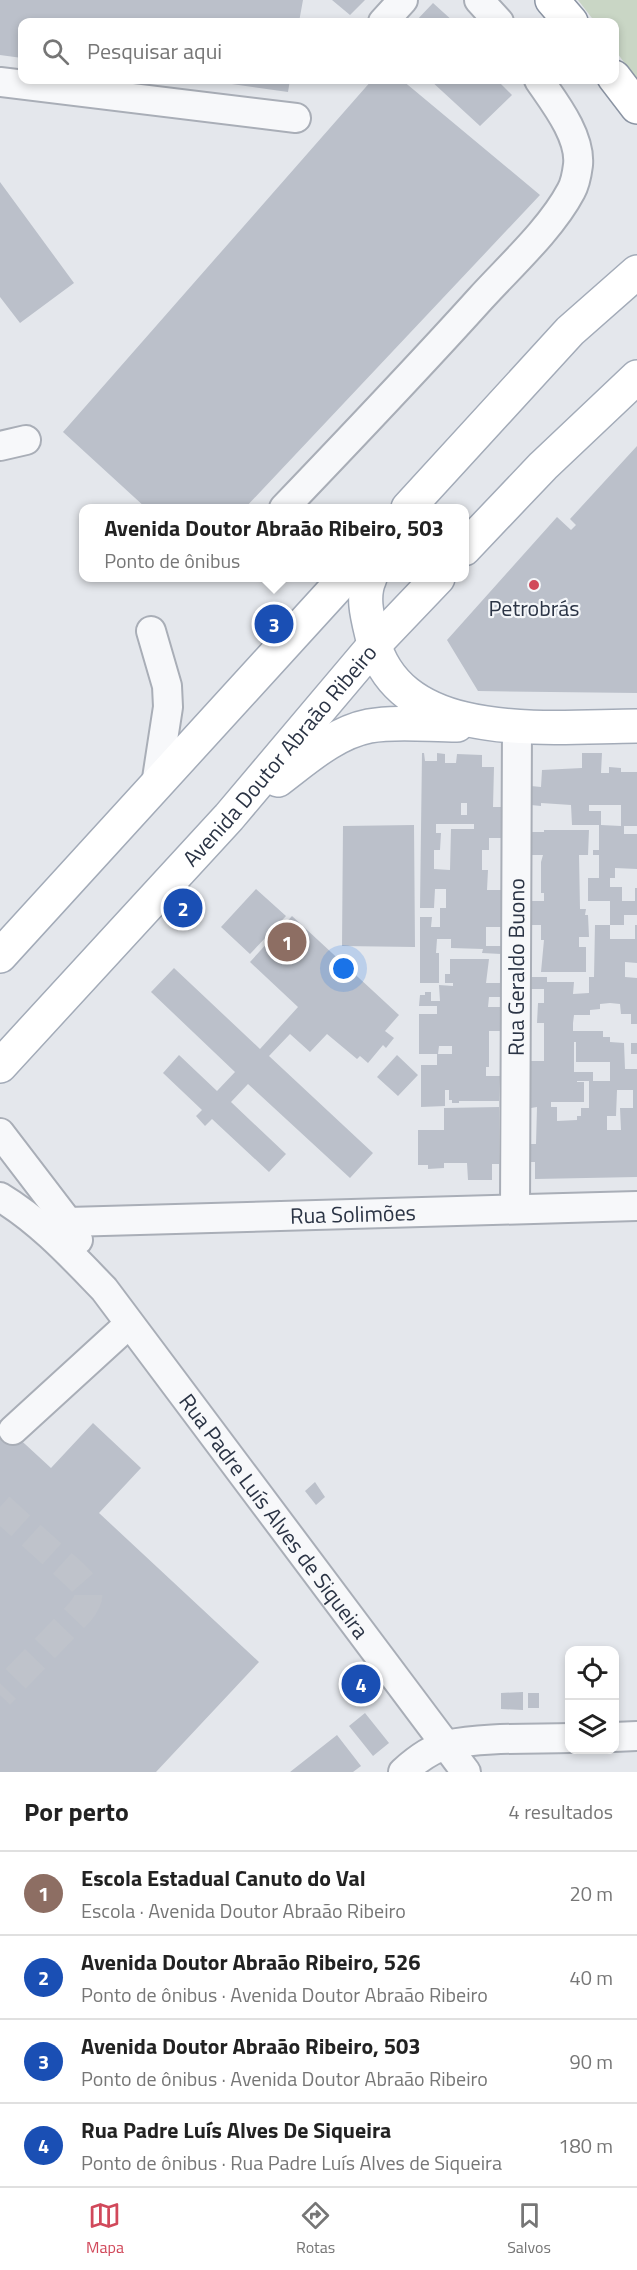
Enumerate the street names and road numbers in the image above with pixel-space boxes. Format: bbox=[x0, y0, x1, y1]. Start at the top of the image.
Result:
street label: Avenida Doutor Abraão Ribeiro bbox=[174, 637, 385, 874]
street label: Rua Geraldo Buono bbox=[499, 878, 533, 1056]
street label: Rua Solimões bbox=[289, 1195, 416, 1233]
street label: Rua Padre Luís Alves de Siqueira bbox=[171, 1386, 377, 1646]

